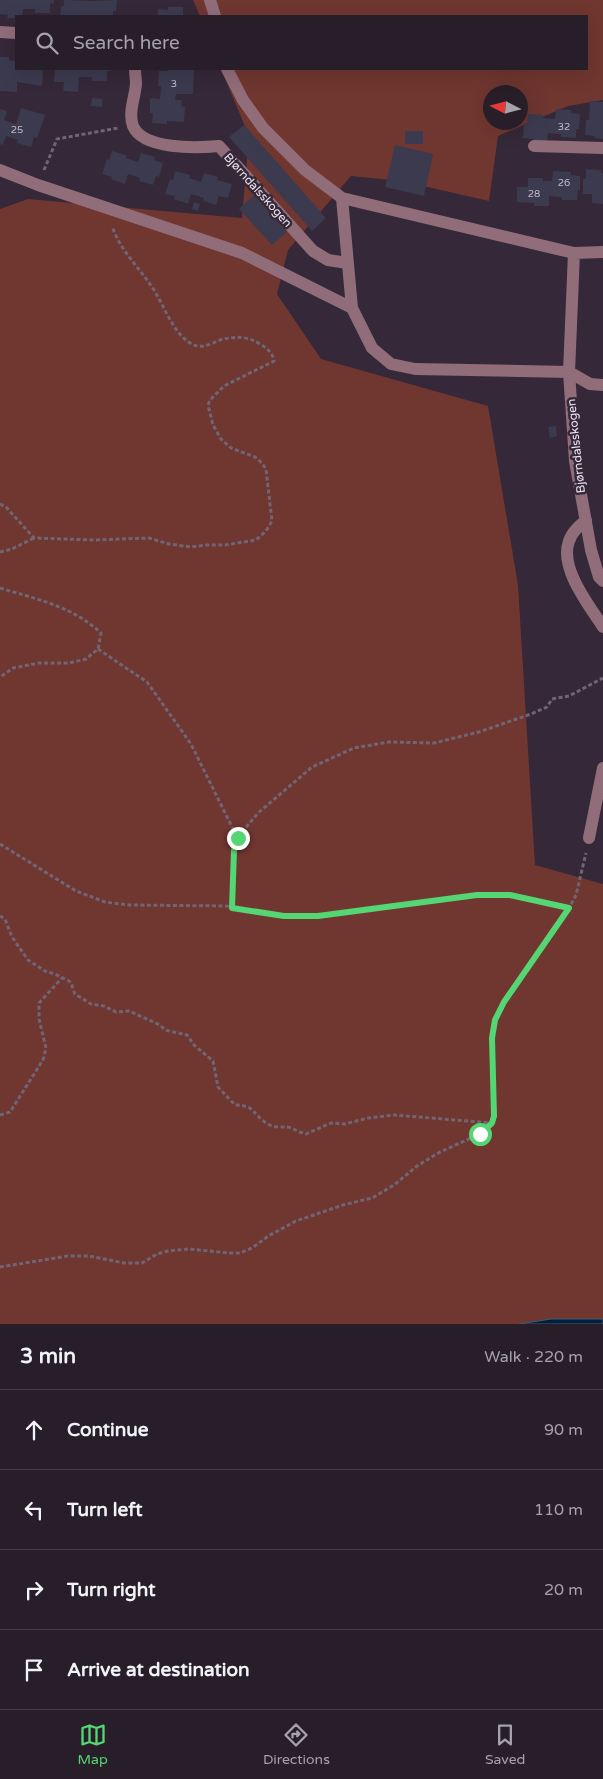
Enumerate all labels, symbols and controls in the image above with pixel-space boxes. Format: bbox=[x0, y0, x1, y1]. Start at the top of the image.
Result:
search box bbox=[15, 15, 588, 70]
icon: search bbox=[33, 29, 61, 57]
text: Search here bbox=[73, 32, 180, 54]
house number: 3 bbox=[171, 78, 177, 90]
north arrow bbox=[483, 85, 528, 130]
house number: 32 bbox=[558, 121, 570, 133]
house number: 25 bbox=[11, 124, 23, 136]
street label: Bjørndalsskogen bbox=[221, 150, 295, 230]
house number: 26 bbox=[558, 177, 570, 189]
house number: 28 bbox=[528, 188, 540, 200]
street label: Bjørndalsskogen bbox=[564, 398, 588, 494]
route end bbox=[227, 827, 250, 850]
route start bbox=[469, 1123, 492, 1146]
text: 3 min bbox=[20, 1344, 76, 1369]
text: Walk · 220 m bbox=[484, 1347, 583, 1367]
icon: ahead bbox=[20, 1416, 48, 1444]
text: Continue bbox=[67, 1419, 149, 1441]
text: 90 m bbox=[544, 1420, 583, 1440]
icon: left bbox=[20, 1496, 48, 1524]
text: Turn left bbox=[67, 1499, 143, 1521]
text: 110 m bbox=[534, 1500, 583, 1520]
icon: right bbox=[20, 1576, 48, 1604]
text: Turn right bbox=[67, 1579, 155, 1601]
text: 20 m bbox=[544, 1580, 583, 1600]
icon: arrive bbox=[20, 1656, 48, 1684]
text: Arrive at destination bbox=[67, 1659, 250, 1681]
tab: Map bbox=[78, 1721, 108, 1768]
tab: Directions bbox=[263, 1721, 330, 1768]
tab: Saved bbox=[485, 1721, 525, 1768]

